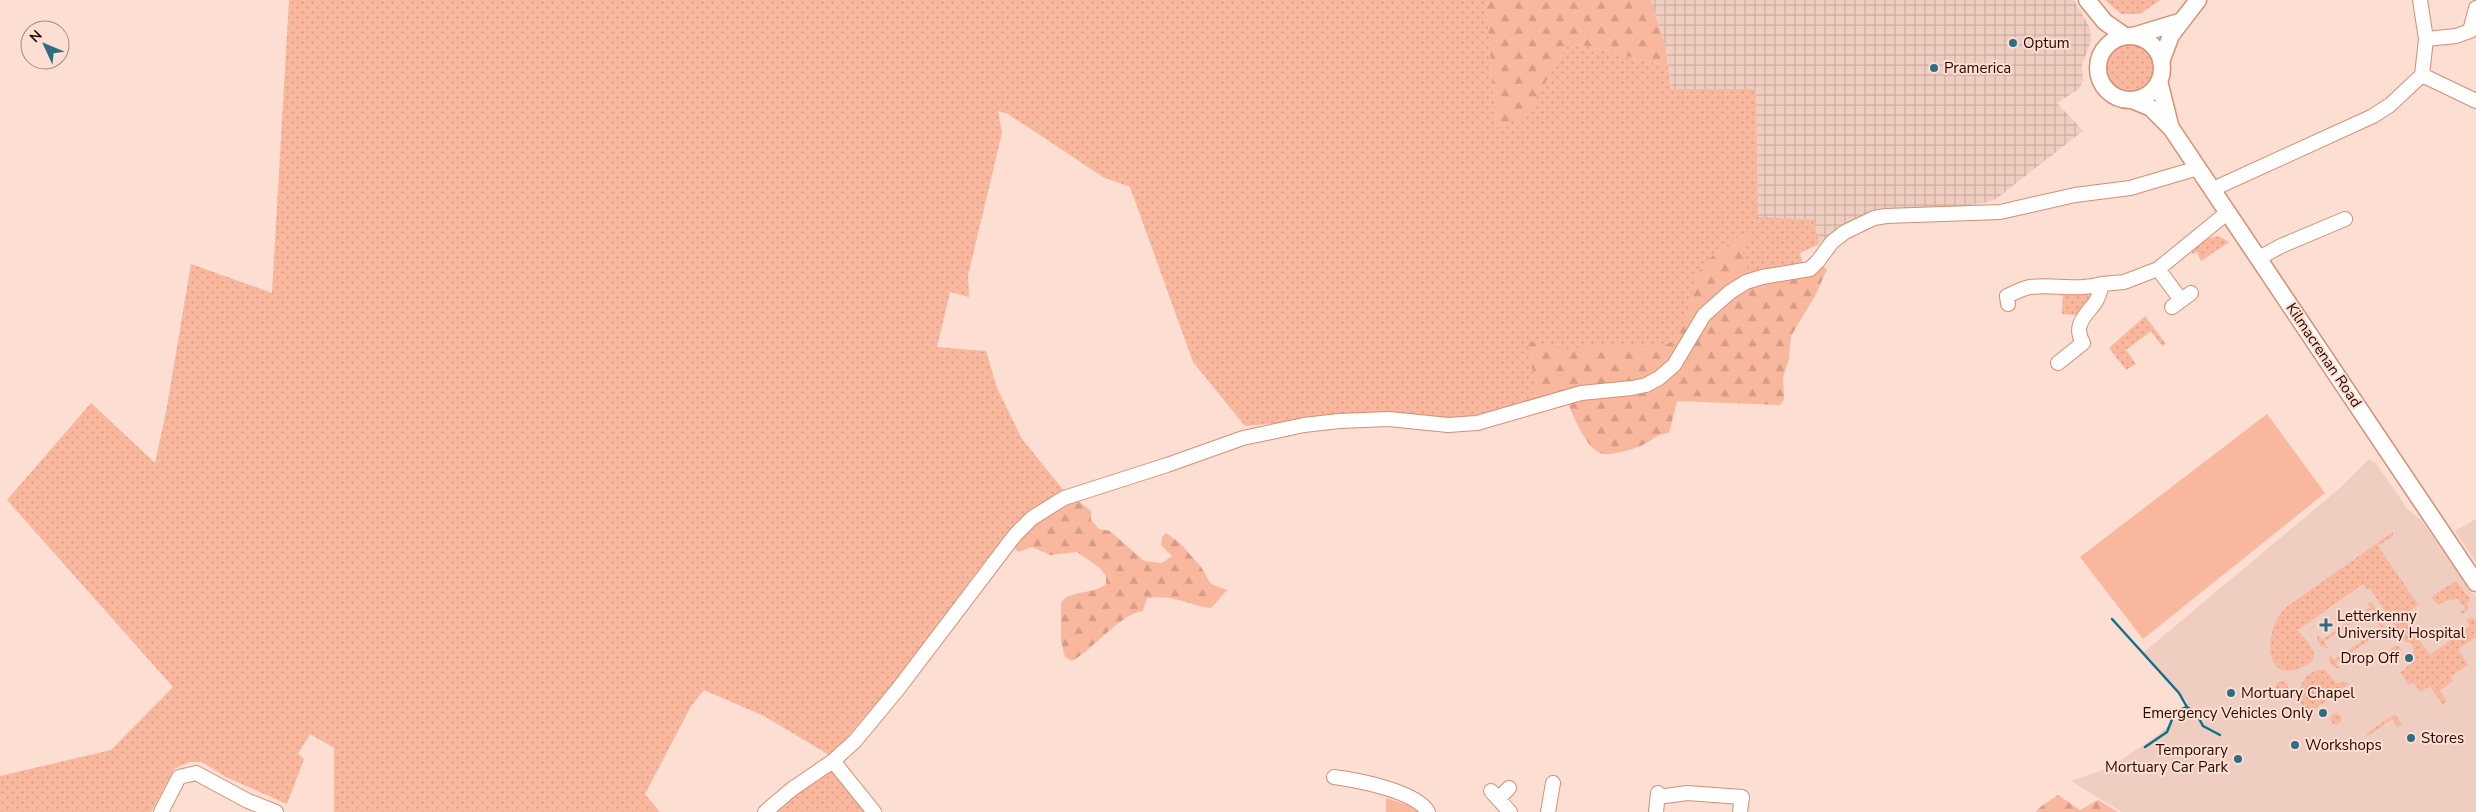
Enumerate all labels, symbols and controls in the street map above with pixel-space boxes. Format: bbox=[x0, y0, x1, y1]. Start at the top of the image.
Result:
north arrow bbox=[20, 20, 70, 70]
text: N bbox=[26, 26, 46, 47]
place label: Optum bbox=[2023, 33, 2070, 53]
marker: Optum bbox=[2007, 37, 2019, 49]
place label: Pramerica bbox=[1944, 58, 2011, 78]
marker: Pramerica bbox=[1928, 62, 1940, 74]
street label: Kilmacrenan Road bbox=[2282, 299, 2366, 411]
place label: Letterkenny University Hospital bbox=[2337, 606, 2466, 643]
marker: Letterkenny University Hospital bbox=[2319, 618, 2333, 632]
place label: Drop Off bbox=[2340, 648, 2400, 668]
marker: Drop Off bbox=[2403, 652, 2415, 664]
place label: Mortuary Chapel bbox=[2241, 683, 2355, 703]
marker: Mortuary Chapel bbox=[2225, 687, 2237, 699]
place label: Emergency Vehicles Only bbox=[2143, 703, 2313, 723]
marker: Emergency Vehicles Only bbox=[2317, 707, 2329, 719]
place label: Stores bbox=[2421, 728, 2464, 748]
marker: Stores bbox=[2405, 732, 2417, 744]
place label: Workshops bbox=[2305, 735, 2382, 755]
marker: Workshops bbox=[2289, 739, 2301, 751]
place label: Temporary Mortuary Car Park bbox=[2105, 740, 2228, 777]
marker: Temporary Mortuary Car Park bbox=[2232, 753, 2244, 765]

